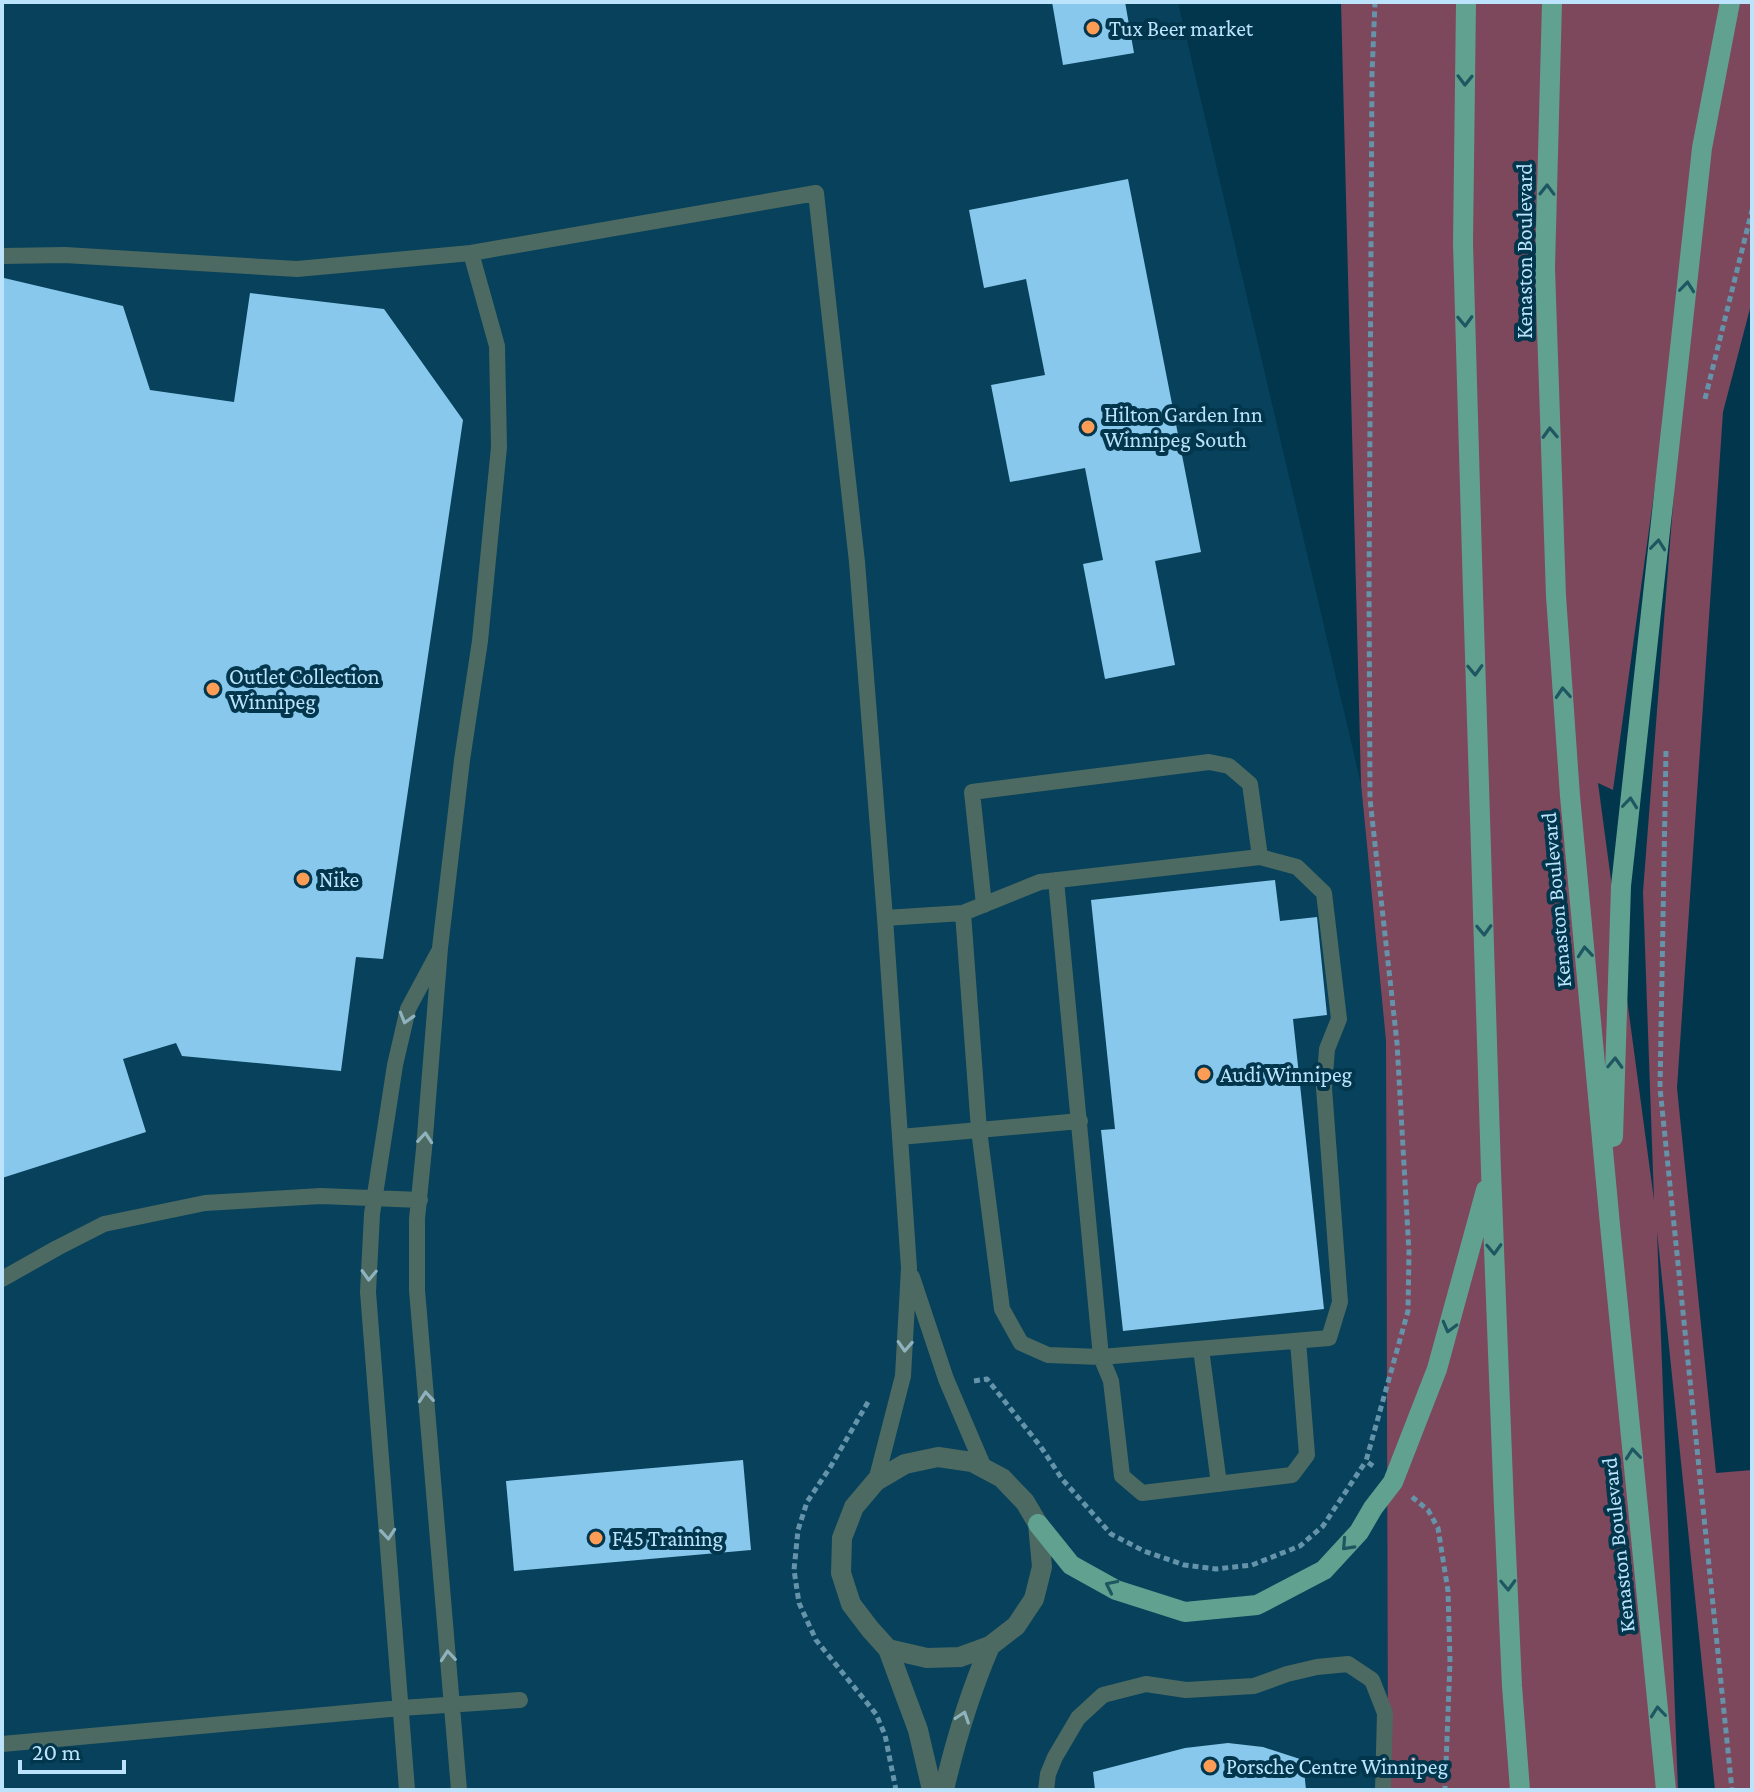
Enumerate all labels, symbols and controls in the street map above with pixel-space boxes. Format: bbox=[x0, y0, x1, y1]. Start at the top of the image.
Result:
place label: Tux Beer market bbox=[1109, 16, 1254, 41]
marker: Tux Beer market bbox=[1084, 19, 1102, 37]
one-way arrow bbox=[1456, 74, 1474, 87]
street label: Kenaston Boulevard bbox=[1512, 163, 1537, 339]
one-way arrow bbox=[1538, 183, 1556, 196]
one-way arrow bbox=[1678, 280, 1695, 293]
one-way arrow bbox=[1457, 315, 1474, 328]
place label: Hilton Garden Inn Winnipeg South bbox=[1104, 402, 1263, 452]
marker: Hilton Garden Inn Winnipeg South bbox=[1079, 418, 1097, 436]
one-way arrow bbox=[1542, 426, 1559, 439]
one-way arrow bbox=[1650, 538, 1667, 551]
place label: Outlet Collection Winnipeg bbox=[229, 664, 380, 714]
one-way arrow bbox=[1467, 664, 1484, 677]
marker: Outlet Collection Winnipeg bbox=[204, 680, 222, 698]
one-way arrow bbox=[1555, 686, 1572, 699]
one-way arrow bbox=[1622, 797, 1639, 810]
street label: Kenaston Boulevard bbox=[1536, 811, 1576, 989]
place label: Nike bbox=[319, 867, 359, 892]
marker: Nike bbox=[294, 870, 312, 888]
one-way arrow bbox=[1475, 924, 1492, 937]
one-way arrow bbox=[1576, 945, 1593, 958]
one-way arrow bbox=[399, 1011, 416, 1025]
one-way arrow bbox=[1607, 1056, 1624, 1069]
place label: Audi Winnipeg bbox=[1220, 1062, 1353, 1087]
marker: Audi Winnipeg bbox=[1195, 1065, 1213, 1083]
one-way arrow bbox=[416, 1131, 433, 1144]
one-way arrow bbox=[1486, 1243, 1503, 1256]
one-way arrow bbox=[361, 1269, 378, 1282]
one-way arrow bbox=[1441, 1320, 1458, 1334]
one-way arrow bbox=[896, 1340, 913, 1353]
one-way arrow bbox=[418, 1390, 435, 1403]
one-way arrow bbox=[1625, 1447, 1642, 1460]
street label: Kenaston Boulevard bbox=[1596, 1456, 1640, 1634]
place label: F45 Training bbox=[612, 1526, 724, 1551]
one-way arrow bbox=[379, 1528, 396, 1541]
marker: F45 Training bbox=[587, 1529, 605, 1547]
one-way arrow bbox=[1342, 1535, 1356, 1550]
one-way arrow bbox=[1499, 1579, 1516, 1592]
one-way arrow bbox=[1105, 1580, 1120, 1596]
one-way arrow bbox=[440, 1649, 457, 1662]
one-way arrow bbox=[1650, 1705, 1667, 1718]
one-way arrow bbox=[953, 1711, 969, 1725]
scale bar bbox=[20, 1724, 124, 1774]
text: 20 m bbox=[32, 1738, 81, 1765]
place label: Porsche Centre Winnipeg bbox=[1226, 1754, 1448, 1779]
marker: Porsche Centre Winnipeg bbox=[1201, 1757, 1219, 1775]

